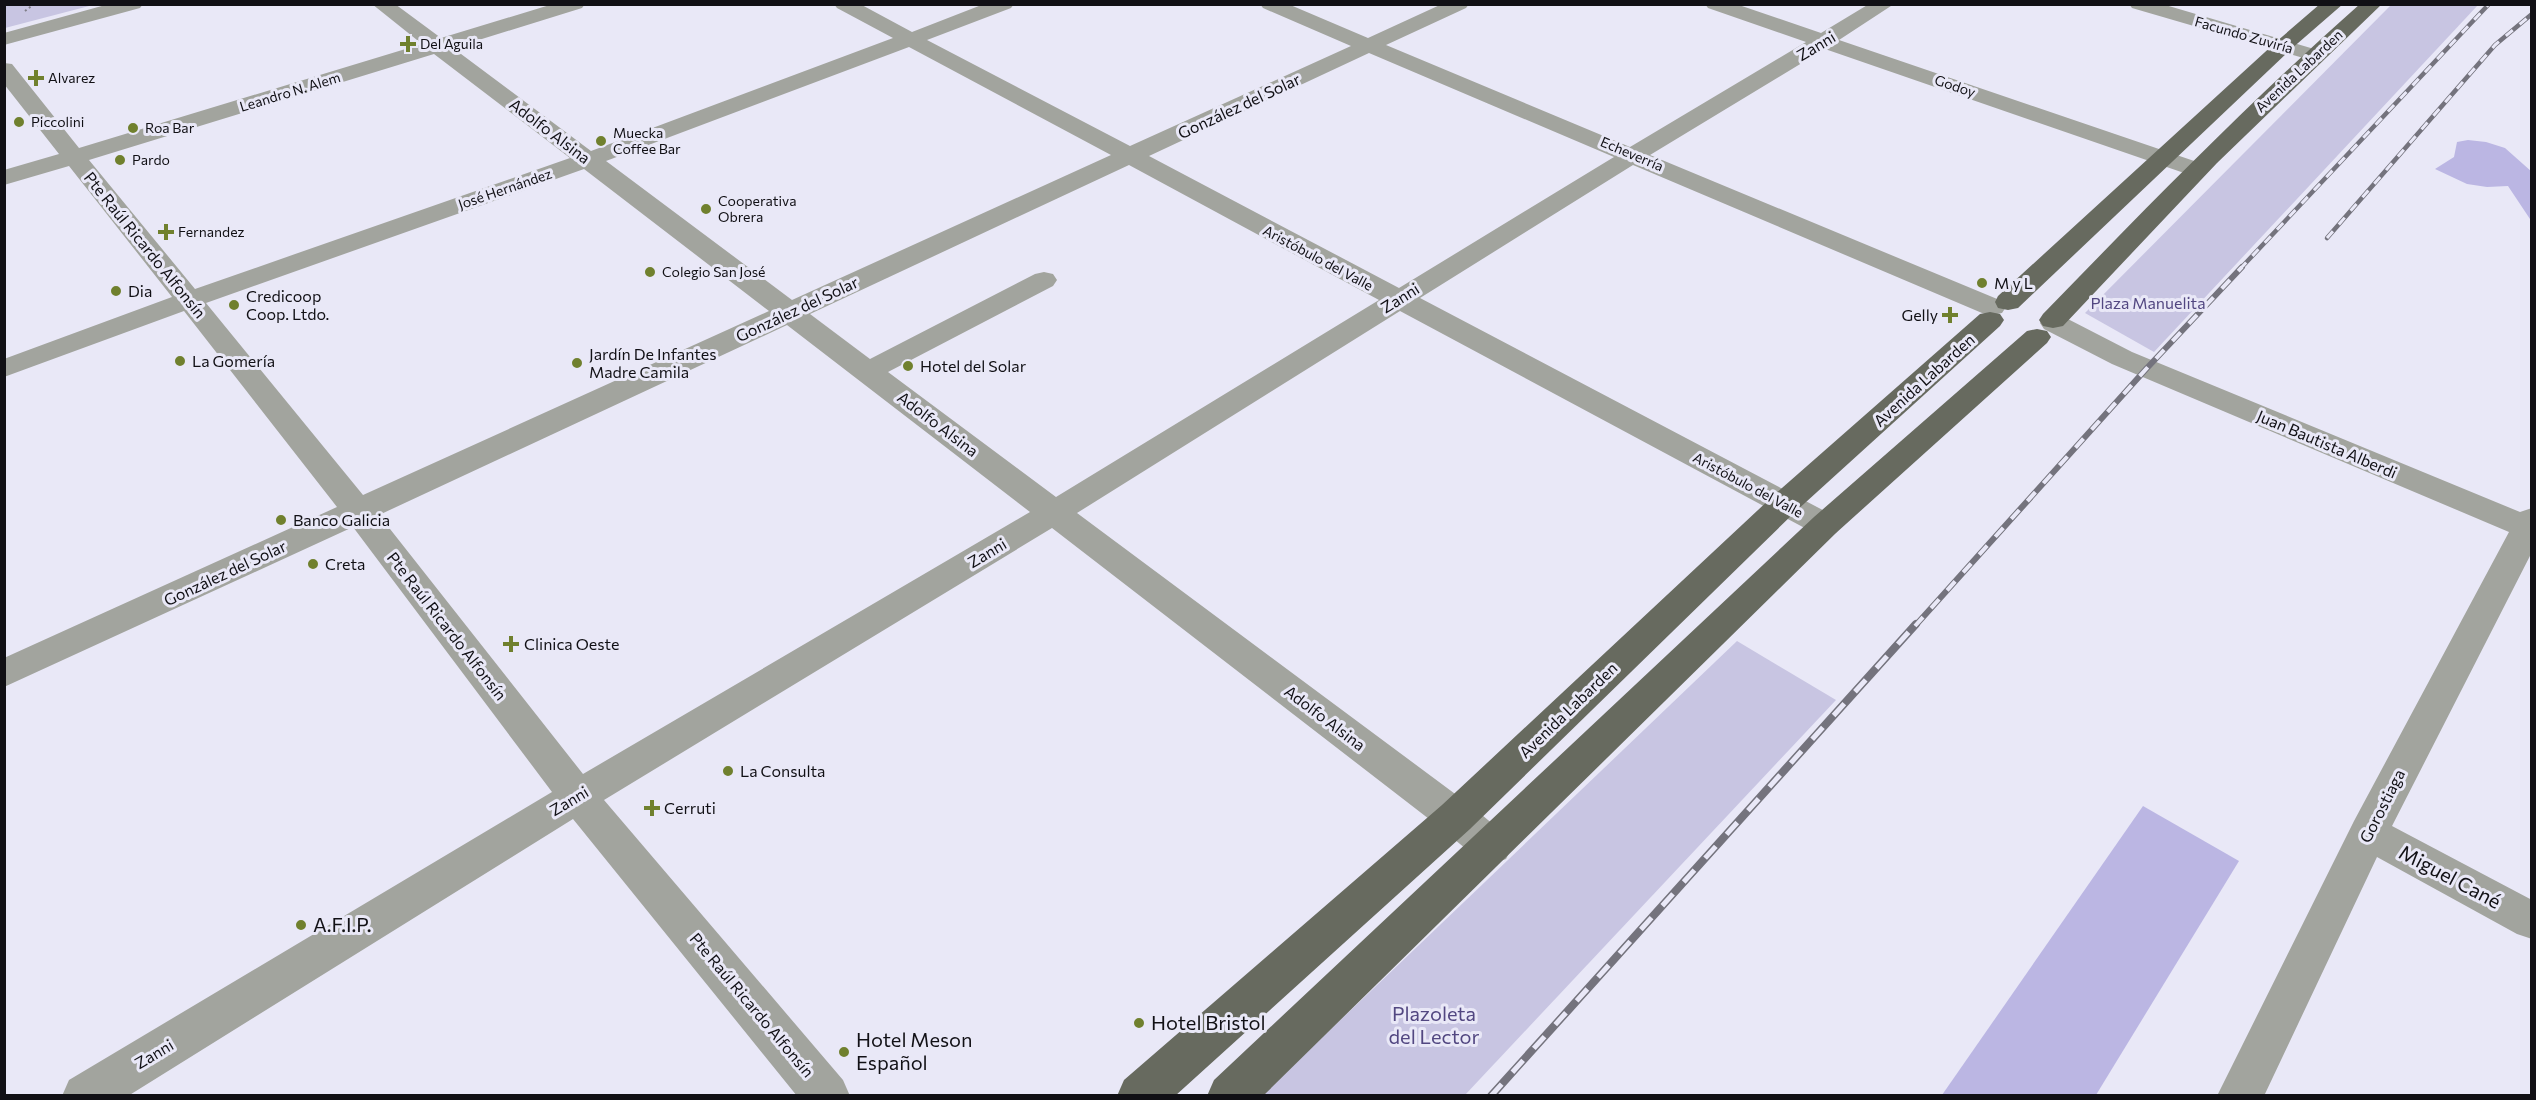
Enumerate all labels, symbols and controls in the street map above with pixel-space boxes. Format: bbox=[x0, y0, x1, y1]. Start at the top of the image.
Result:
street label: Facundo Zuviría bbox=[2193, 12, 2295, 57]
street label: Avenida Labarden bbox=[2252, 26, 2346, 115]
street label: Zanni bbox=[1793, 27, 1838, 64]
place label: Del Aguila bbox=[420, 35, 483, 52]
marker: Del Aguila bbox=[401, 37, 415, 51]
street label: Leandro N. Alem bbox=[237, 68, 342, 115]
place label: Alvarez bbox=[48, 69, 95, 86]
street label: González del Solar bbox=[1175, 69, 1304, 142]
marker: Alvarez bbox=[29, 71, 43, 85]
street label: Godoy bbox=[1933, 71, 1978, 100]
street label: Adolfo Alsina bbox=[506, 94, 594, 167]
place label: Piccolini bbox=[31, 113, 84, 130]
marker: Piccolini bbox=[12, 115, 26, 129]
place label: Roa Bar bbox=[145, 119, 195, 136]
marker: Roa Bar bbox=[126, 121, 140, 135]
place label: Muecka Coffee Bar bbox=[613, 124, 681, 157]
street label: Echeverría bbox=[1598, 133, 1666, 174]
marker: Muecka Coffee Bar bbox=[594, 134, 608, 148]
place label: Pardo bbox=[132, 151, 170, 168]
marker: Pardo bbox=[113, 153, 127, 167]
street label: José Hernández bbox=[456, 165, 554, 213]
street label: Pte Raúl Ricardo Alfonsín bbox=[81, 168, 210, 322]
place label: Cooperativa Obrera bbox=[718, 192, 796, 225]
marker: Cooperativa Obrera bbox=[699, 202, 713, 216]
street label: Aristóbulo del Valle bbox=[1260, 221, 1376, 294]
place label: Fernandez bbox=[178, 223, 245, 240]
marker: Fernandez bbox=[159, 225, 173, 239]
place label: Colegio San José bbox=[662, 263, 765, 280]
marker: Colegio San José bbox=[643, 265, 657, 279]
street label: González del Solar bbox=[733, 272, 862, 345]
place label: M y L bbox=[1994, 273, 2033, 292]
marker: M y L bbox=[1975, 276, 1989, 290]
street label: Zanni bbox=[1377, 279, 1422, 317]
place label: Dia bbox=[128, 281, 152, 300]
marker: Dia bbox=[109, 284, 123, 298]
place label: Credicoop Coop. Ltdo. bbox=[246, 286, 329, 323]
park label: Plaza Manuelita bbox=[2090, 293, 2206, 312]
marker: Credicoop Coop. Ltdo. bbox=[227, 298, 241, 312]
place label: Gelly bbox=[1901, 305, 1938, 324]
marker: Gelly bbox=[1943, 308, 1957, 322]
street label: Avenida Labarden bbox=[1869, 329, 1978, 430]
place label: Jardín De Infantes Madre Camila bbox=[589, 344, 717, 381]
place label: La Gomería bbox=[192, 351, 275, 370]
marker: La Gomería bbox=[173, 354, 187, 368]
marker: Jardín De Infantes Madre Camila bbox=[570, 356, 584, 370]
place label: Hotel del Solar bbox=[920, 356, 1027, 375]
marker: Hotel del Solar bbox=[901, 359, 915, 373]
street label: Adolfo Alsina bbox=[894, 387, 982, 460]
street label: Juan Bautista Alberdi bbox=[2254, 405, 2400, 482]
street label: Aristóbulo del Valle bbox=[1690, 448, 1806, 521]
place label: Banco Galicia bbox=[293, 510, 390, 529]
marker: Banco Galicia bbox=[274, 513, 288, 527]
street label: Zanni bbox=[964, 534, 1009, 571]
street label: González del Solar bbox=[161, 536, 290, 609]
street label: Pte Raúl Ricardo Alfonsín bbox=[384, 548, 511, 703]
place label: Creta bbox=[325, 554, 365, 573]
marker: Creta bbox=[306, 557, 320, 571]
place label: Clinica Oeste bbox=[524, 634, 619, 653]
marker: Clinica Oeste bbox=[502, 635, 520, 653]
street label: Avenida Labarden bbox=[1515, 658, 1621, 761]
street label: Adolfo Alsina bbox=[1281, 681, 1369, 754]
place label: La Consulta bbox=[740, 761, 826, 780]
marker: La Consulta bbox=[721, 764, 735, 778]
street label: Gorostiaga bbox=[2355, 766, 2408, 846]
street label: Zanni bbox=[546, 782, 591, 819]
place label: Cerruti bbox=[664, 798, 716, 817]
marker: Cerruti bbox=[645, 801, 659, 815]
street label: Miguel Cané bbox=[2395, 839, 2506, 913]
place label: A.F.I.P. bbox=[313, 912, 372, 936]
marker: A.F.I.P. bbox=[294, 918, 308, 932]
street label: Pte Raúl Ricardo Alfonsín bbox=[686, 929, 818, 1081]
park label: Plazoleta del Lector bbox=[1389, 1001, 1479, 1048]
place label: Hotel Bristol bbox=[1151, 1010, 1265, 1034]
marker: Hotel Bristol bbox=[1132, 1016, 1146, 1030]
place label: Hotel Meson Español bbox=[856, 1027, 972, 1074]
street label: Zanni bbox=[131, 1035, 176, 1072]
marker: Hotel Meson Español bbox=[837, 1045, 851, 1059]

